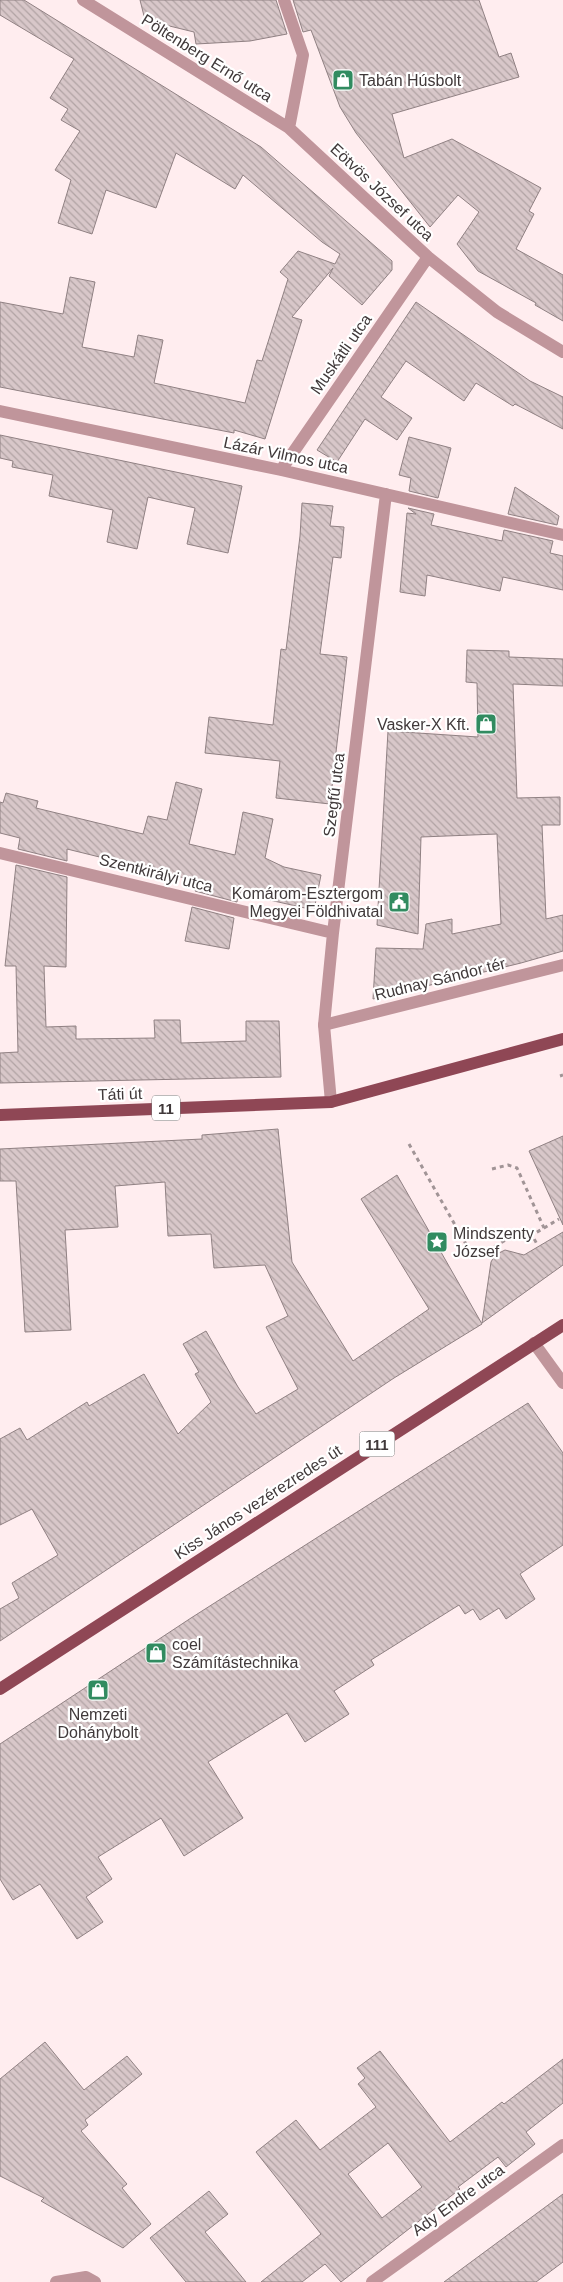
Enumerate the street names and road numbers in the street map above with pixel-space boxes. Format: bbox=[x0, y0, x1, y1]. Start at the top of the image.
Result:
street label: Pöltenberg Ernő utca bbox=[139, 11, 275, 105]
street label: Eötvös József utca bbox=[327, 140, 437, 244]
street label: Muskátli utca bbox=[307, 311, 375, 397]
street label: Lázár Vilmos utca bbox=[222, 433, 350, 477]
street label: Szegfű utca bbox=[320, 752, 348, 838]
street label: Szentkirályi utca bbox=[97, 851, 215, 895]
street label: Rudnay Sándor tér bbox=[373, 954, 508, 1003]
street label: Táti út bbox=[97, 1085, 143, 1103]
road number: 11 bbox=[152, 1096, 180, 1120]
road number: 111 bbox=[360, 1432, 394, 1456]
street label: Kiss János vezérezredes út bbox=[171, 1441, 345, 1562]
street label: Ady Endre utca bbox=[409, 2161, 507, 2239]

